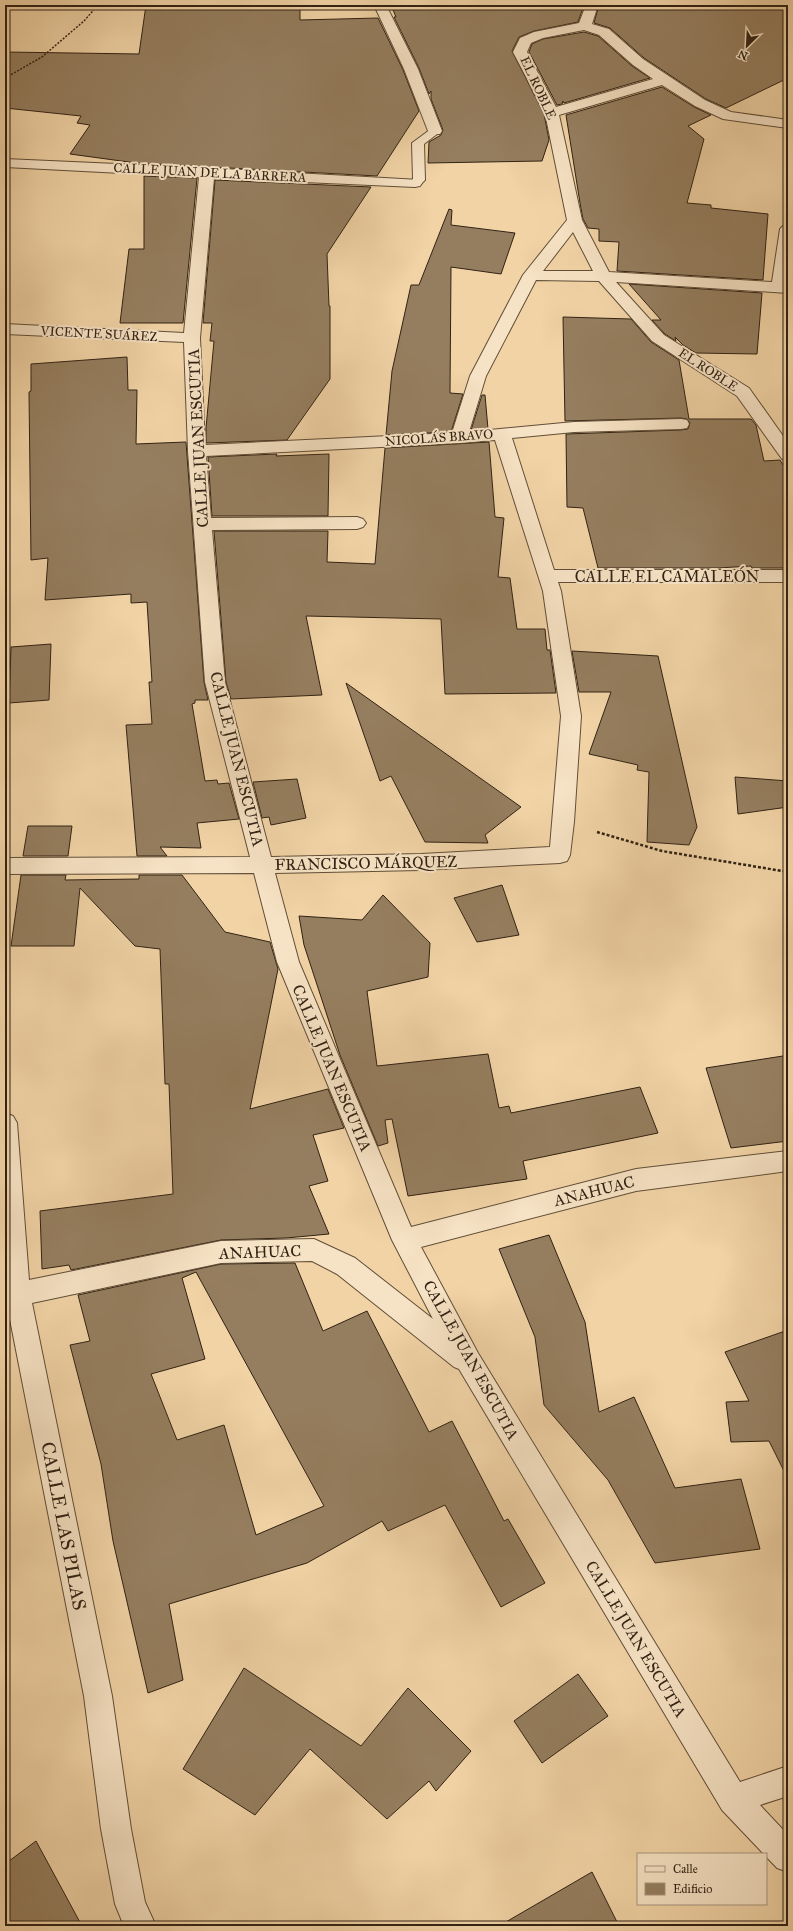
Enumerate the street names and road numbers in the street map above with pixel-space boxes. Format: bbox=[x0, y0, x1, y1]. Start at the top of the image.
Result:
street label: EL ROBLE bbox=[516, 54, 560, 122]
street label: CALLE JUAN DE LA BARRERA bbox=[113, 160, 307, 186]
street label: VICENTE SUÁREZ bbox=[39, 323, 158, 345]
street label: EL ROBLE bbox=[675, 345, 741, 395]
street label: CALLE JUAN ESCUTIA bbox=[184, 348, 213, 528]
street label: NICOLÁS BRAVO bbox=[384, 426, 494, 450]
street label: CALLE EL CAMALEÓN bbox=[575, 565, 760, 586]
street label: CALLE JUAN ESCUTIA bbox=[205, 670, 268, 849]
street label: FRANCISCO MÁRQUEZ bbox=[274, 851, 458, 874]
street label: CALLE JUAN ESCUTIA bbox=[287, 982, 376, 1155]
street label: ANAHUAC bbox=[551, 1172, 636, 1210]
street label: ANAHUAC bbox=[218, 1241, 301, 1263]
street label: CALLE JUAN ESCUTIA bbox=[418, 1277, 523, 1444]
street label: CALLE LAS PILAS bbox=[36, 1440, 92, 1612]
street label: CALLE JUAN ESCUTIA bbox=[581, 1557, 690, 1721]

